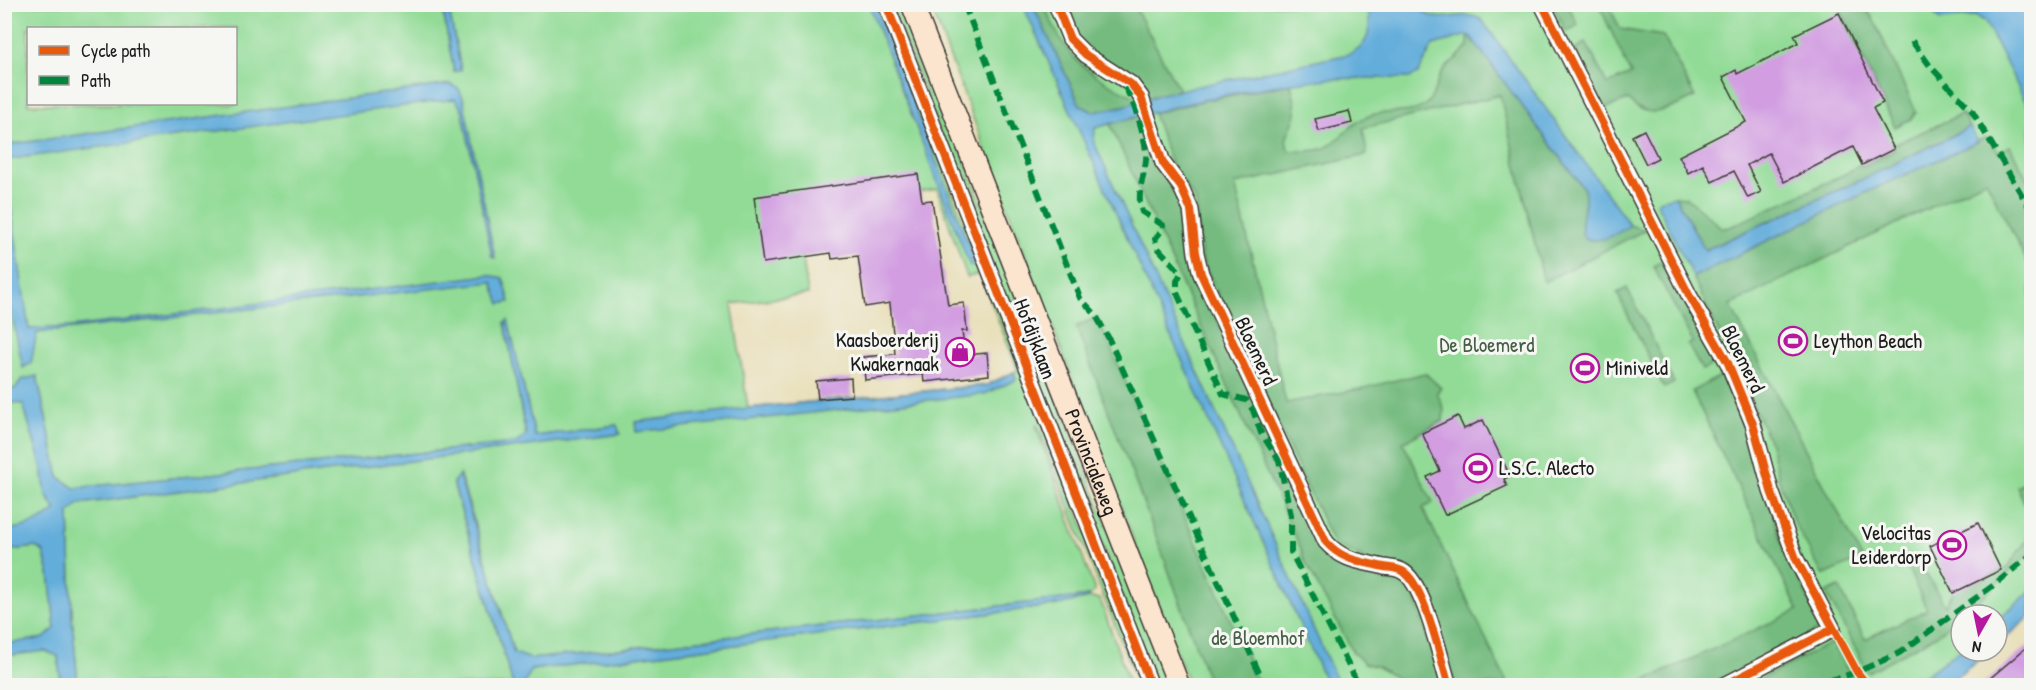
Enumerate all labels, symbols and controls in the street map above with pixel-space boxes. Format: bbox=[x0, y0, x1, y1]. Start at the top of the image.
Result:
legend bbox=[27, 27, 237, 105]
text: Cycle path bbox=[81, 38, 151, 63]
text: Path bbox=[81, 68, 111, 93]
street label: Hofdijklaan bbox=[1007, 294, 1064, 383]
street label: Bloemerd bbox=[1228, 312, 1285, 390]
street label: Bloemerd bbox=[1715, 320, 1772, 397]
place label: Kaasboerderij Kwakernaak bbox=[836, 325, 939, 378]
sports icon: Leython Beach bbox=[1777, 325, 1809, 357]
place label: Leython Beach bbox=[1814, 326, 1922, 355]
park label: De Bloemerd bbox=[1439, 330, 1535, 359]
shop icon: Kaasboerderij Kwakernaak bbox=[944, 336, 976, 368]
sports icon: Miniveld bbox=[1569, 352, 1601, 384]
place label: Miniveld bbox=[1606, 353, 1668, 382]
street label: Provincialeweg bbox=[1058, 405, 1126, 519]
sports icon: L.S.C. Alecto bbox=[1462, 452, 1494, 484]
place label: L.S.C. Alecto bbox=[1499, 453, 1594, 482]
place label: Velocitas Leiderdorp bbox=[1852, 518, 1931, 571]
sports icon: Velocitas Leiderdorp bbox=[1936, 529, 1968, 561]
north arrow bbox=[1949, 603, 2009, 663]
park label: de Bloemhof bbox=[1211, 623, 1305, 652]
text: N bbox=[1970, 636, 1983, 659]

